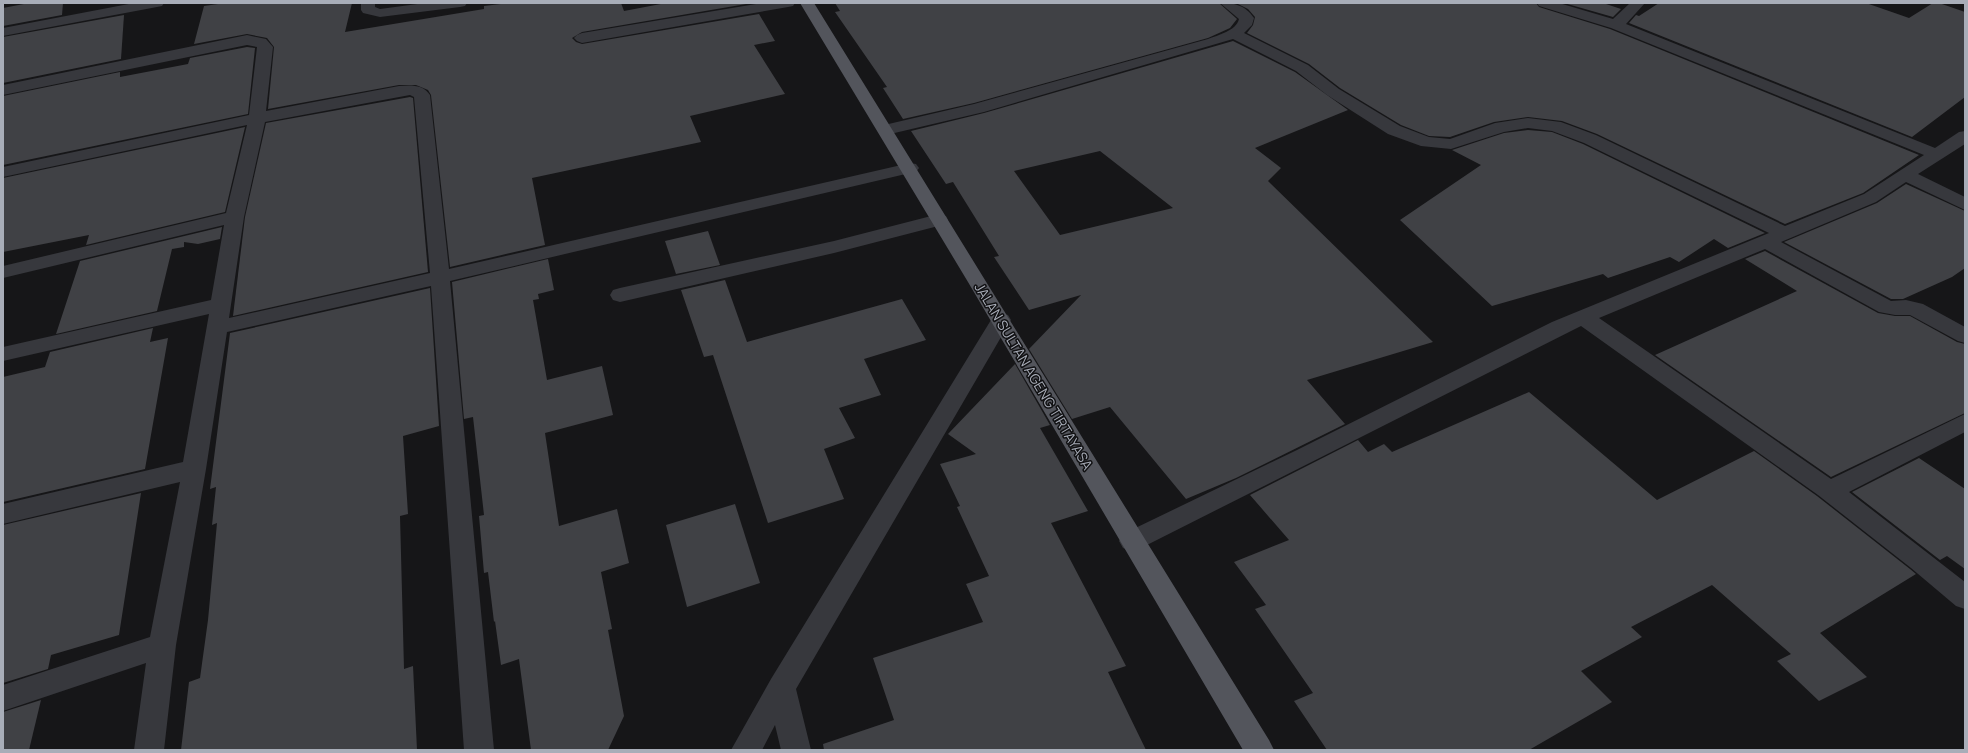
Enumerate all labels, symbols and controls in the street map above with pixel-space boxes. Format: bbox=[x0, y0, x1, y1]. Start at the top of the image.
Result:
street label: JALAN SULTAN AGENG TIRTAYASA bbox=[970, 279, 1098, 473]

